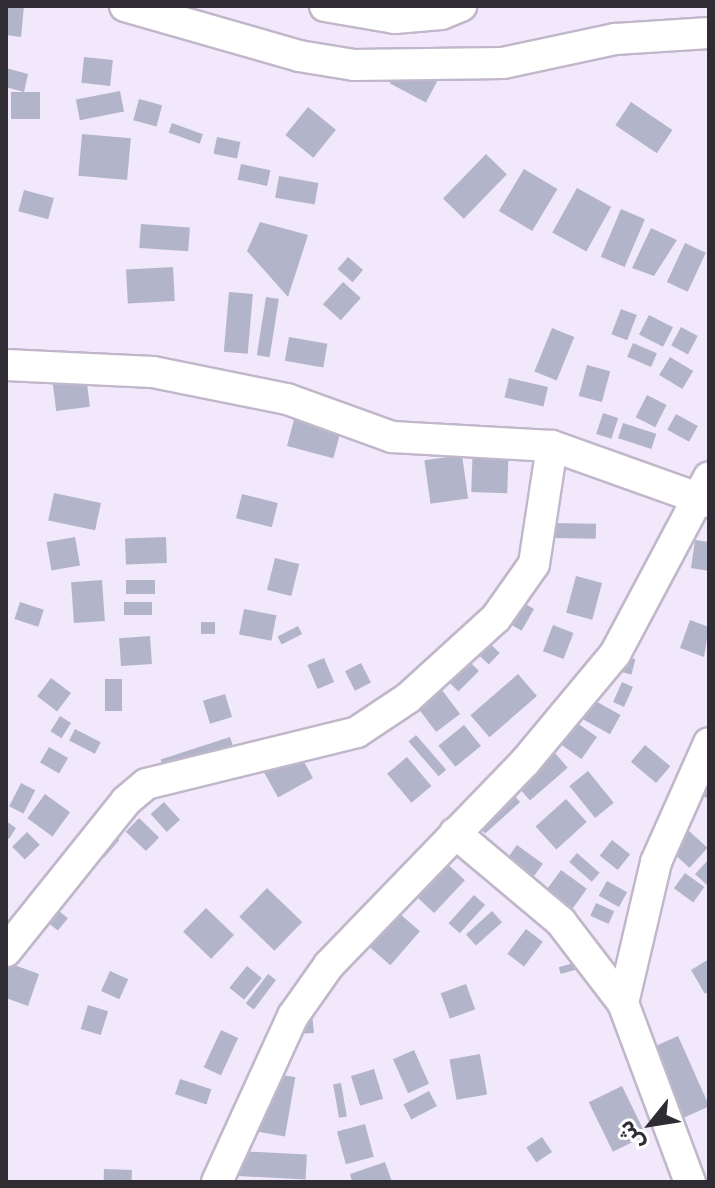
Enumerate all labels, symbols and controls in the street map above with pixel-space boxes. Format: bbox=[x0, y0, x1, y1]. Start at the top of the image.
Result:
north arrow bbox=[611, 1084, 691, 1164]
text: ش bbox=[610, 1115, 651, 1157]

